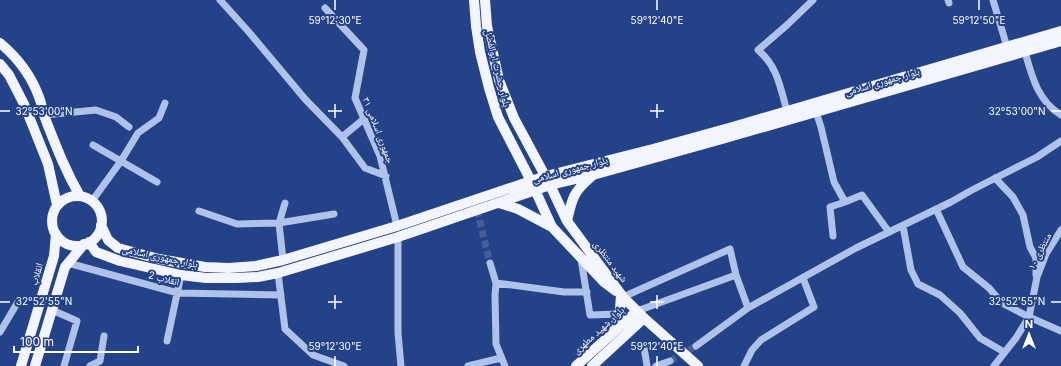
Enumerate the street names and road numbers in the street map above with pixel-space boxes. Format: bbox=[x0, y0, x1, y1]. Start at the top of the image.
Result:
street label: بلوار حضرت ابوالفضل bbox=[482, 28, 514, 109]
street label: بلوار جمهوری اسلامی bbox=[843, 65, 921, 98]
street label: جمهوری اسلامی ۳۱ bbox=[360, 95, 397, 166]
street label: بلوار جمهوری اسلامی bbox=[531, 153, 609, 186]
street label: منتظری ۱۰ bbox=[1025, 230, 1054, 272]
street label: شهید منتظری bbox=[591, 238, 631, 285]
street label: بلوار جمهوری اسلامی bbox=[121, 242, 199, 271]
street label: انقلاب bbox=[27, 261, 45, 287]
street label: انقلاب 2 bbox=[147, 268, 181, 288]
street label: بلوار شهید مطهری bbox=[570, 304, 627, 357]

